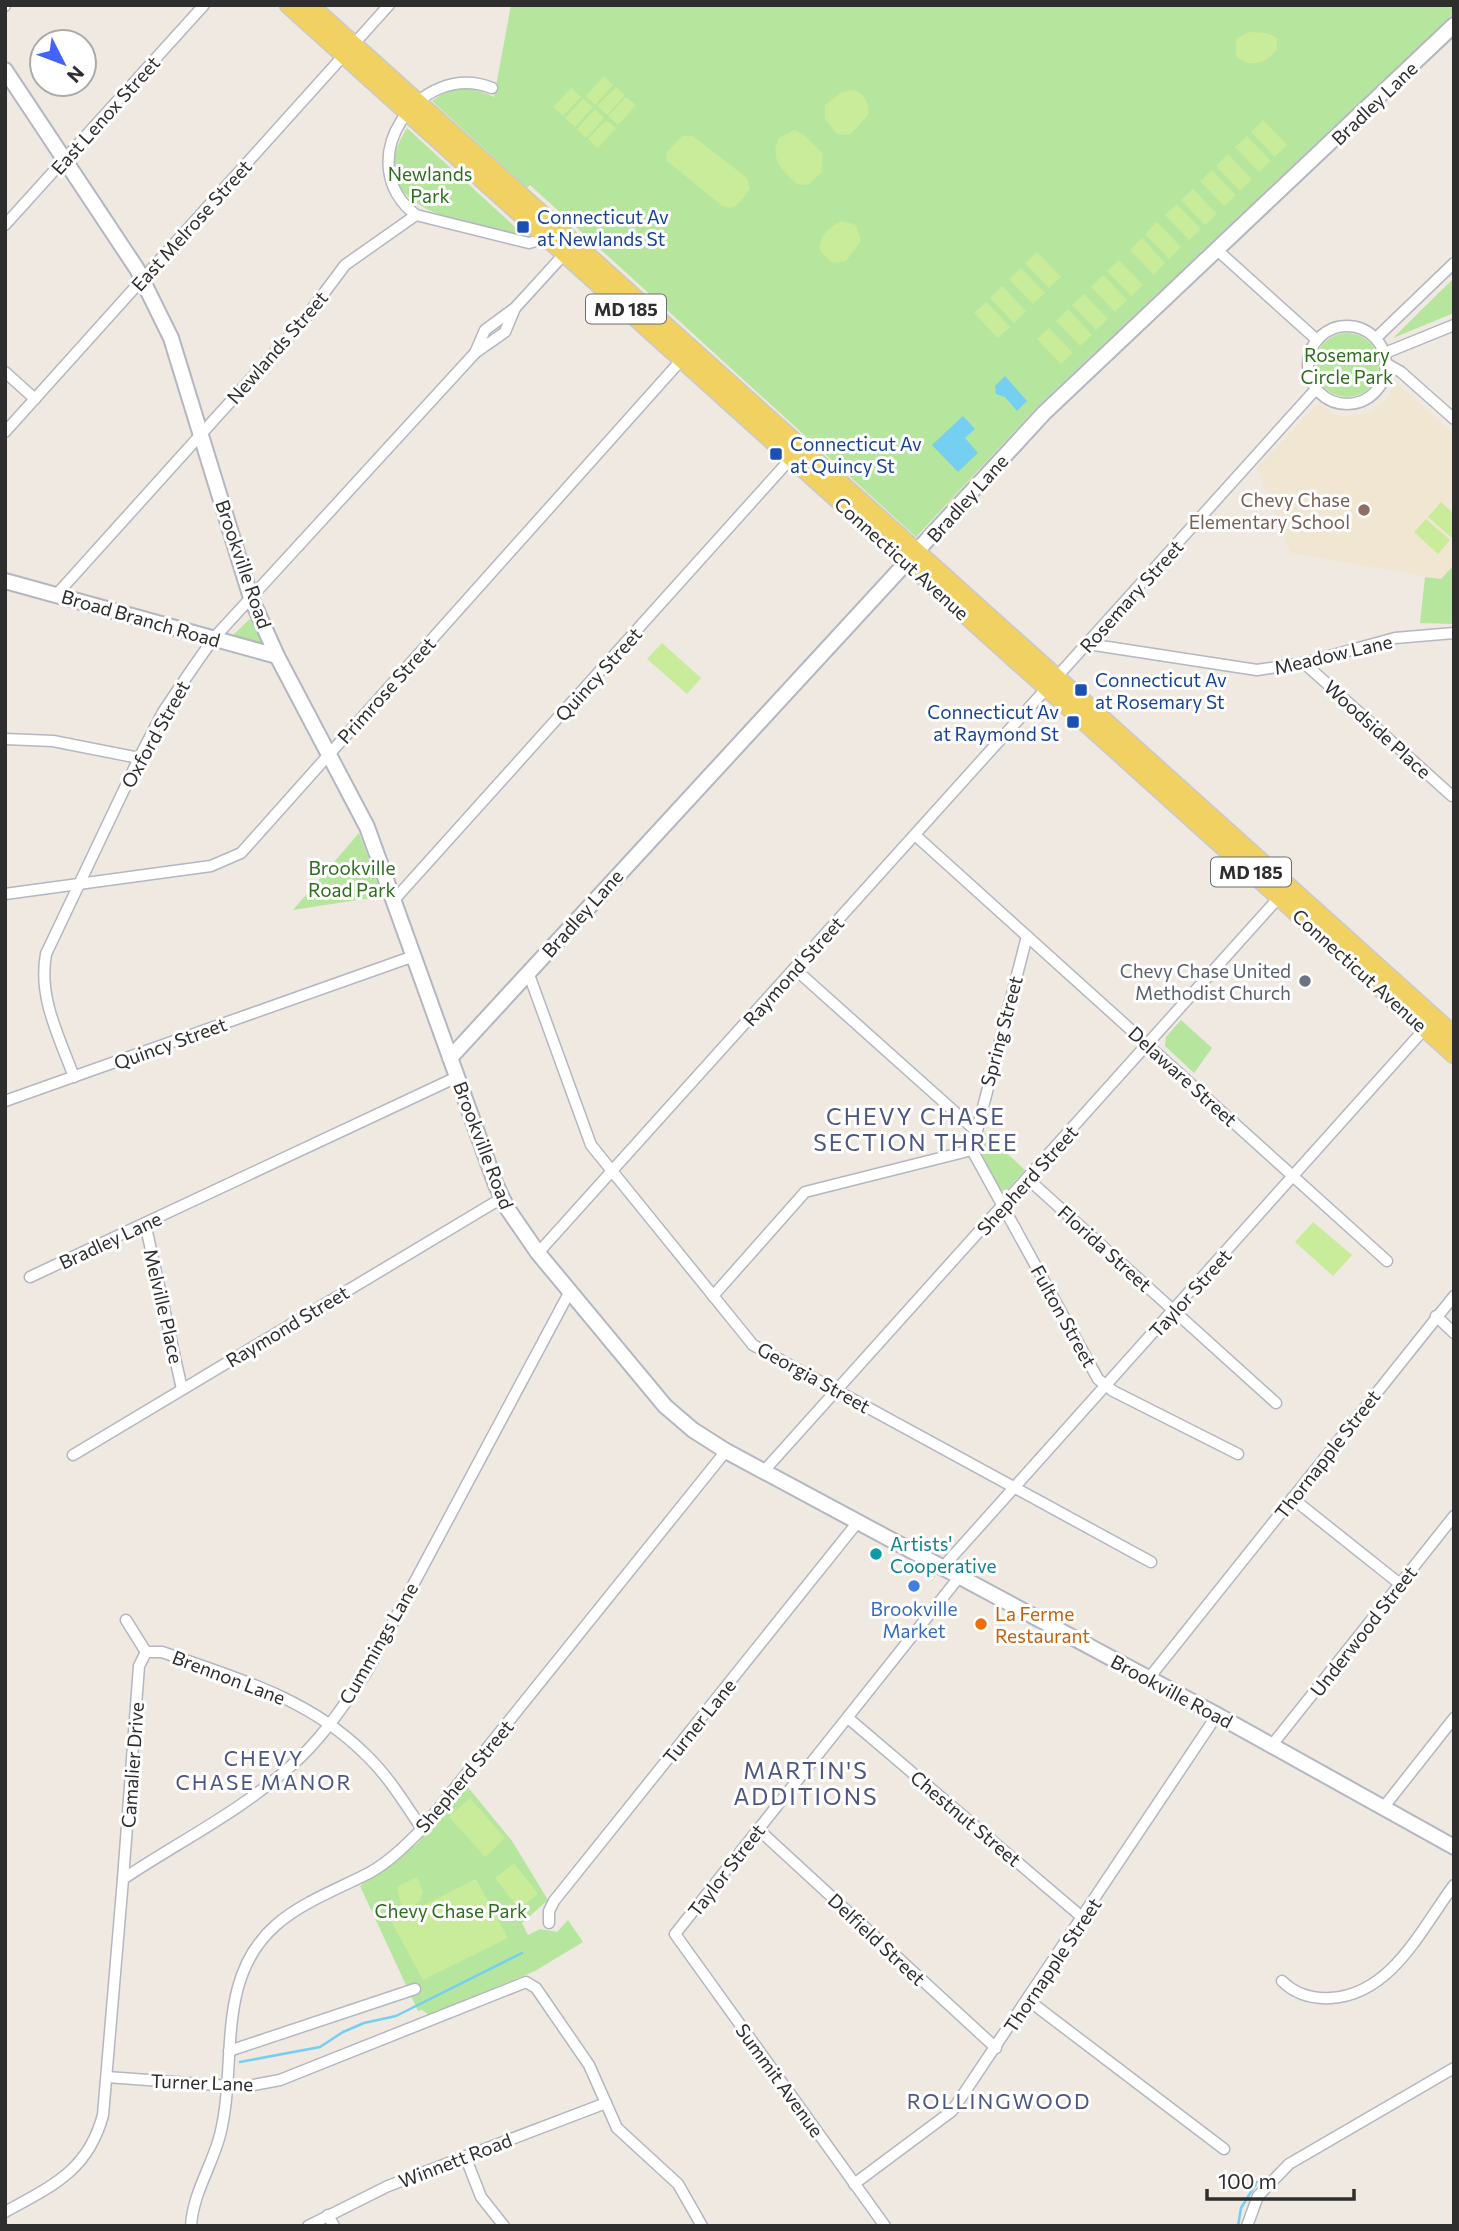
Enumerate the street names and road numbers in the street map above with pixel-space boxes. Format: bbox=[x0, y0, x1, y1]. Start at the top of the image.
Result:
street label: East Lenox Street bbox=[46, 51, 164, 179]
street label: Bradley Lane bbox=[1326, 56, 1422, 150]
street label: East Melrose Street bbox=[126, 154, 256, 295]
street label: Newlands Street bbox=[222, 286, 332, 408]
road number: MD 185 bbox=[586, 295, 666, 324]
street label: Bradley Lane bbox=[922, 449, 1012, 547]
street label: Connecticut Avenue bbox=[830, 492, 974, 624]
street label: Brookville Road bbox=[211, 497, 277, 631]
street label: Rosemary Street bbox=[1075, 535, 1188, 657]
street label: Broad Branch Road bbox=[59, 584, 223, 652]
street label: Quincy Street bbox=[550, 622, 646, 726]
street label: Meadow Lane bbox=[1272, 629, 1394, 679]
street label: Primrose Street bbox=[332, 632, 440, 748]
street label: Woodside Place bbox=[1320, 675, 1436, 783]
street label: Oxford Street bbox=[116, 676, 194, 792]
road number: MD 185 bbox=[1211, 858, 1291, 886]
street label: Bradley Lane bbox=[537, 864, 627, 962]
street label: Connecticut Avenue bbox=[1288, 904, 1432, 1036]
street label: Raymond Street bbox=[738, 911, 848, 1030]
street label: Spring Street bbox=[975, 973, 1027, 1089]
street label: Quincy Street bbox=[110, 1012, 230, 1074]
street label: Delaware Street bbox=[1124, 1021, 1242, 1131]
street label: Brookville Road bbox=[449, 1078, 519, 1212]
street label: Shepherd Street bbox=[972, 1120, 1082, 1240]
street label: Florida Street bbox=[1054, 1200, 1157, 1296]
street label: Bradley Lane bbox=[55, 1206, 165, 1274]
street label: Taylor Street bbox=[1144, 1244, 1236, 1342]
street label: Melville Place bbox=[140, 1246, 188, 1366]
street label: Fulton Street bbox=[1026, 1261, 1102, 1371]
street label: Raymond Street bbox=[221, 1280, 353, 1372]
street label: Georgia Street bbox=[754, 1337, 875, 1418]
street label: Thornapple Street bbox=[1269, 1385, 1385, 1523]
street label: Underwood Street bbox=[1305, 1561, 1421, 1701]
street label: Cummings Lane bbox=[334, 1578, 422, 1708]
street label: Brennon Lane bbox=[169, 1645, 289, 1709]
street label: Brookville Road bbox=[1107, 1649, 1237, 1733]
street label: Turner Lane bbox=[658, 1674, 740, 1768]
street label: Camalier Drive bbox=[116, 1701, 148, 1829]
street label: Shepherd Street bbox=[410, 1715, 518, 1837]
street label: Chestnut Street bbox=[906, 1765, 1026, 1871]
street label: Taylor Street bbox=[683, 1819, 769, 1921]
street label: Delfield Street bbox=[824, 1888, 930, 1990]
street label: Thornapple Street bbox=[998, 1893, 1106, 2037]
street label: Summit Avenue bbox=[731, 2019, 829, 2141]
street label: Turner Lane bbox=[150, 2069, 254, 2095]
street label: Winnett Road bbox=[395, 2128, 515, 2192]

